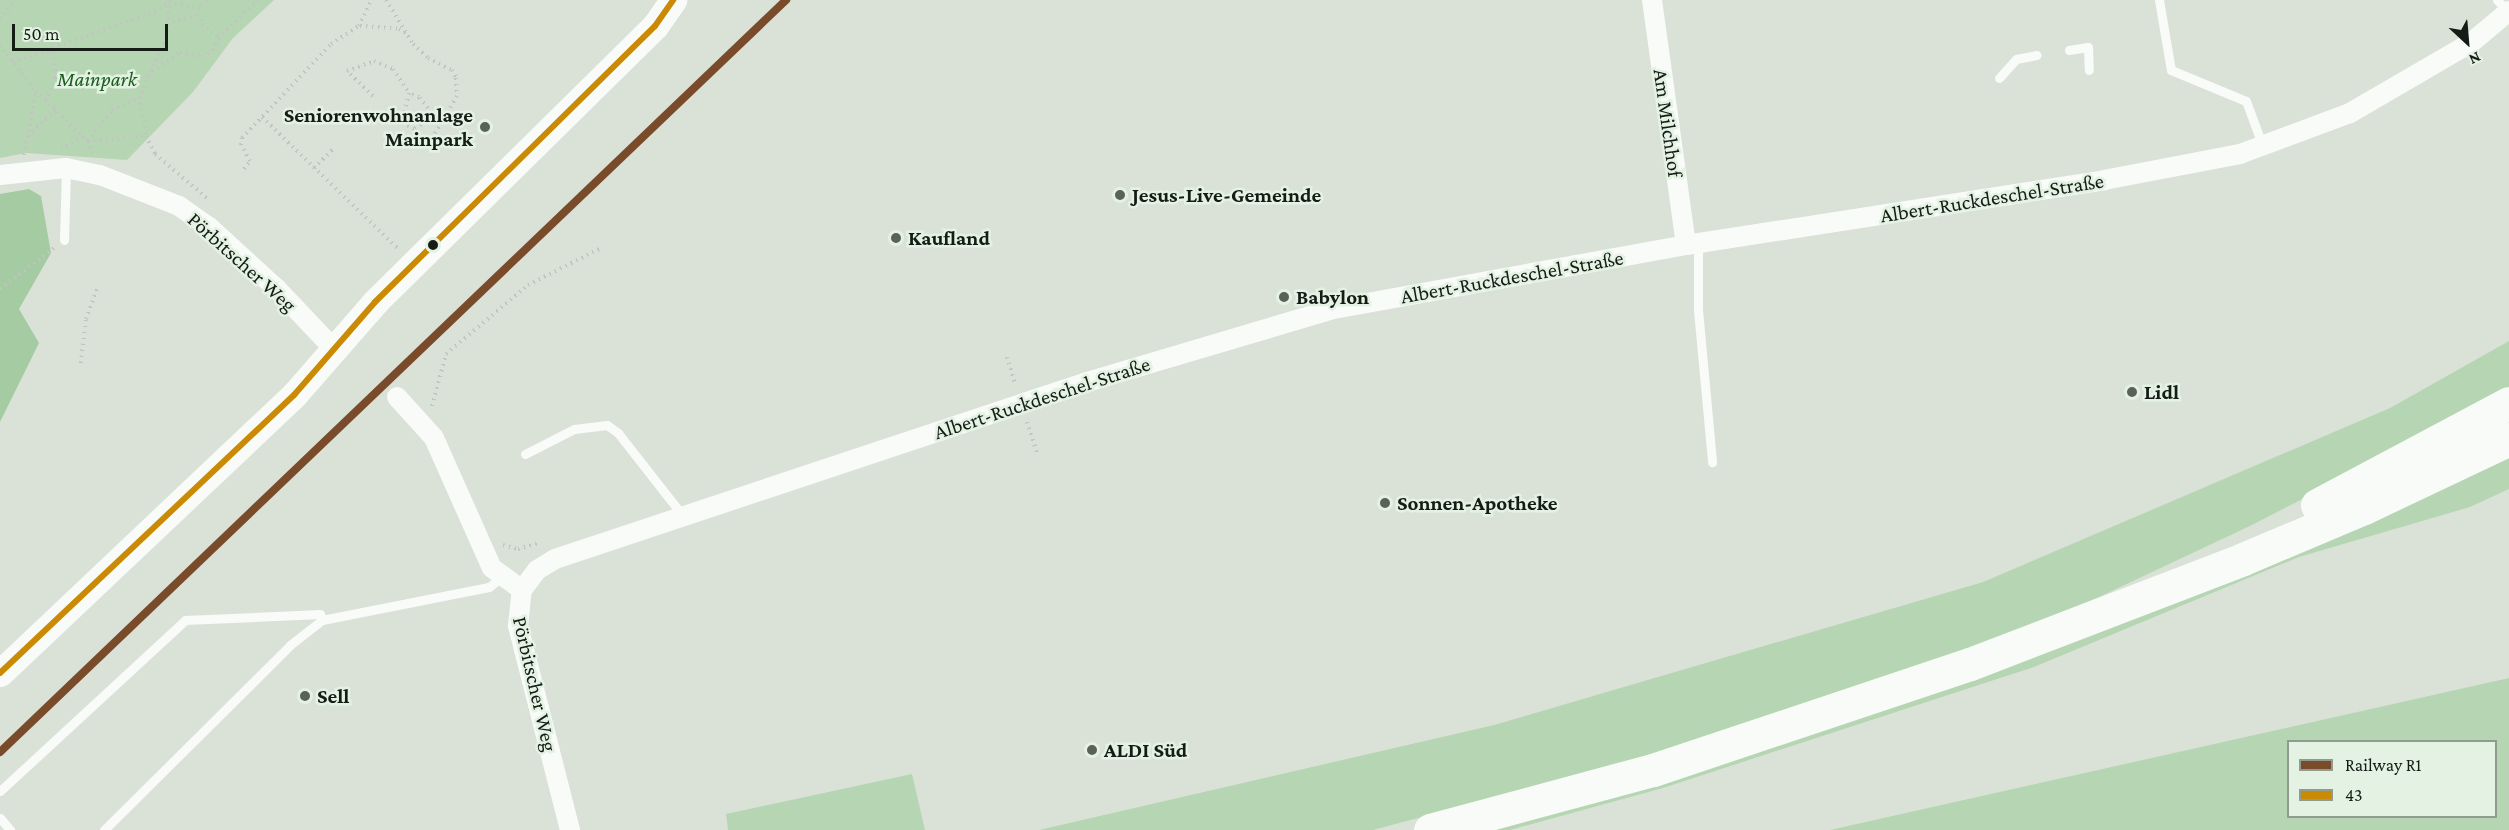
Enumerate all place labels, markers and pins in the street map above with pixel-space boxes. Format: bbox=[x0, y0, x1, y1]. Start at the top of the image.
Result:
place label: Seniorenwohnanlage Mainpark bbox=[284, 102, 473, 152]
marker: Seniorenwohnanlage Mainpark bbox=[478, 120, 492, 134]
place label: Jesus-Live-Gemeinde bbox=[1132, 182, 1321, 208]
marker: Jesus-Live-Gemeinde bbox=[1113, 188, 1127, 202]
place label: Kaufland bbox=[908, 225, 990, 251]
marker: Kaufland bbox=[889, 231, 903, 245]
unlabelled marker bbox=[427, 239, 439, 251]
place label: Babylon bbox=[1296, 284, 1369, 310]
marker: Babylon bbox=[1277, 290, 1291, 304]
place label: Lidl bbox=[2144, 379, 2179, 405]
marker: Lidl bbox=[2125, 385, 2139, 399]
place label: Sonnen-Apotheke bbox=[1397, 490, 1558, 516]
marker: Sonnen-Apotheke bbox=[1378, 496, 1392, 510]
place label: Sell bbox=[317, 683, 349, 709]
marker: Sell bbox=[298, 689, 312, 703]
place label: ALDI Süd bbox=[1104, 737, 1187, 763]
marker: ALDI Süd bbox=[1085, 743, 1099, 757]

